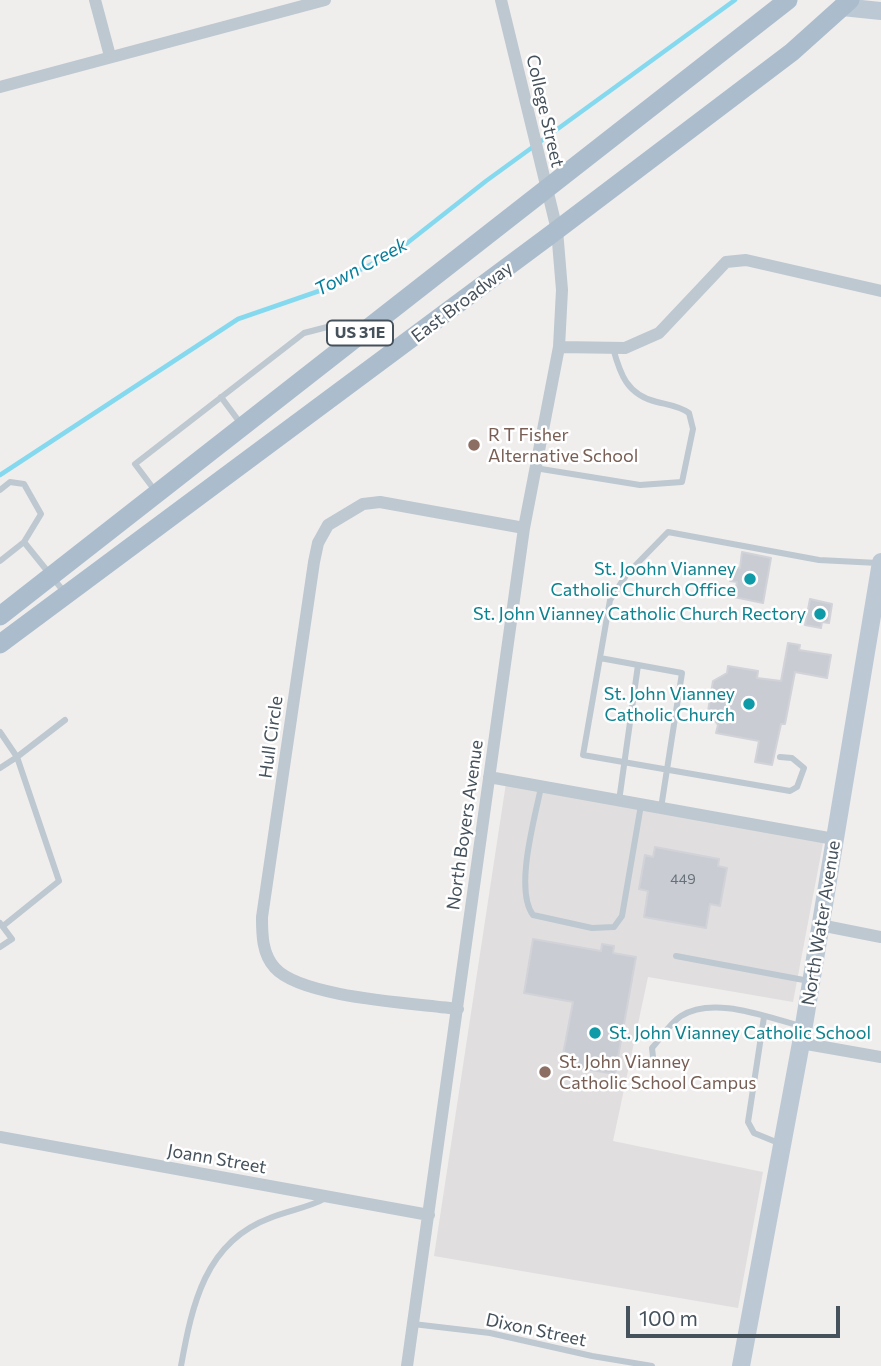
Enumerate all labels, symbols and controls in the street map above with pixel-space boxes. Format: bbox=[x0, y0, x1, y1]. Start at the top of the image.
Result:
street label: College Street bbox=[522, 52, 568, 170]
water label: Town Creek bbox=[311, 233, 411, 301]
street label: East Broadway bbox=[407, 257, 517, 347]
road number: US 31E bbox=[327, 320, 393, 346]
place label: R T Fisher Alternative School bbox=[488, 424, 638, 466]
marker: R T Fisher Alternative School bbox=[466, 437, 482, 453]
place label: St. Joohn Vianney Catholic Church Office bbox=[550, 558, 736, 600]
marker: St. Joohn Vianney Catholic Church Office bbox=[742, 571, 758, 587]
place label: St. John Vianney Catholic Church Rectory bbox=[473, 603, 806, 625]
marker: St. John Vianney Catholic Church Rectory bbox=[812, 606, 828, 622]
place label: St. John Vianney Catholic Church bbox=[604, 683, 735, 726]
street label: Hull Circle bbox=[255, 694, 287, 780]
marker: St. John Vianney Catholic Church bbox=[741, 696, 757, 712]
street label: North Boyers Avenue bbox=[442, 738, 488, 912]
street label: North Water Avenue bbox=[797, 839, 845, 1007]
house number: 449 bbox=[670, 871, 696, 887]
place label: St. John Vianney Catholic School bbox=[609, 1022, 871, 1044]
marker: St. John Vianney Catholic School bbox=[587, 1025, 603, 1041]
place label: St. John Vianney Catholic School Campus bbox=[559, 1051, 756, 1094]
marker: St. John Vianney Catholic School Campus bbox=[537, 1064, 553, 1080]
street label: Joann Street bbox=[166, 1140, 268, 1178]
scale bar bbox=[629, 1292, 842, 1336]
text: 100 m bbox=[639, 1305, 698, 1330]
street label: Dixon Street bbox=[484, 1309, 588, 1351]

